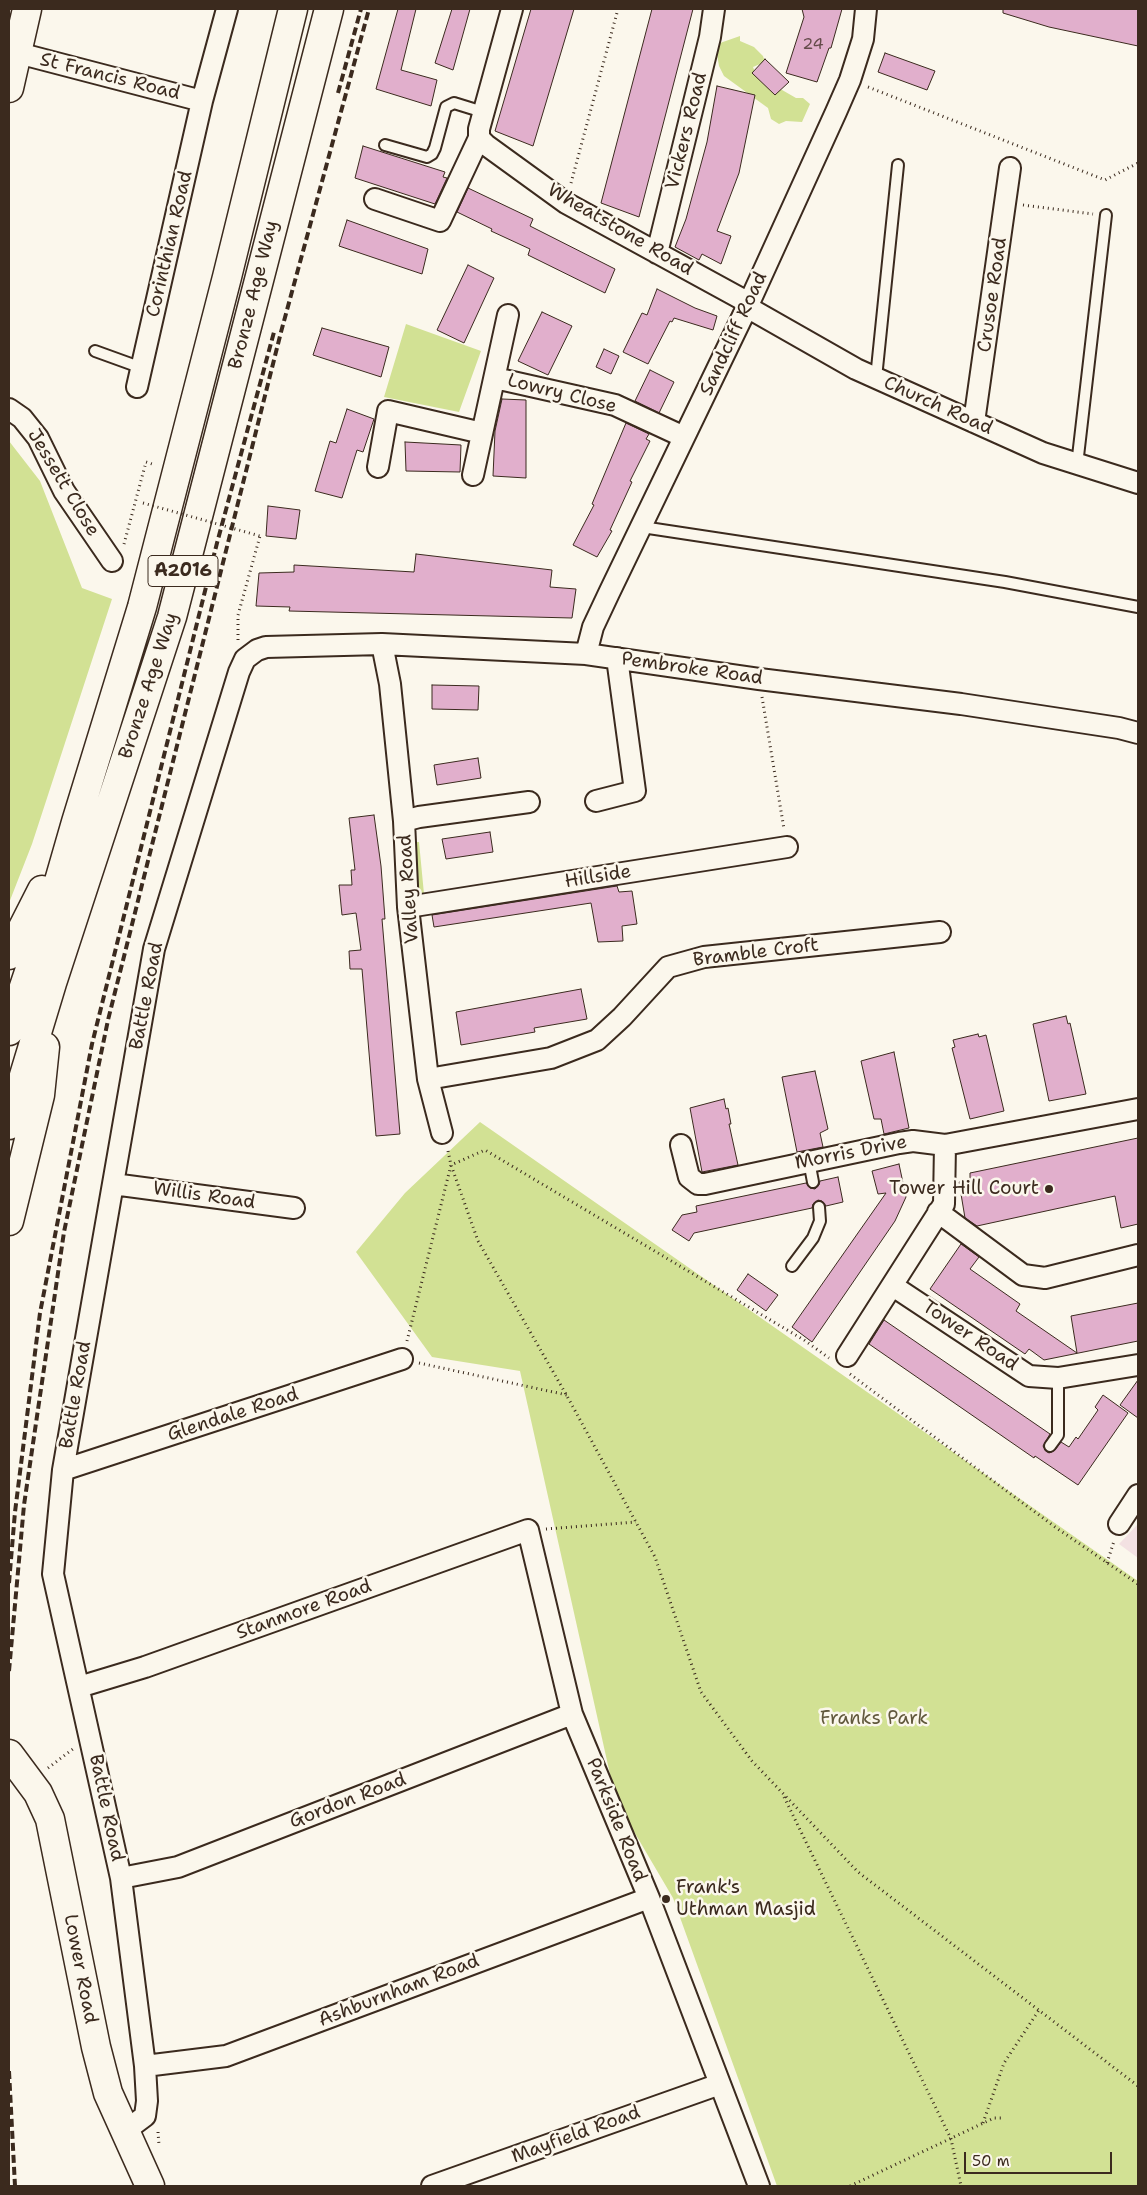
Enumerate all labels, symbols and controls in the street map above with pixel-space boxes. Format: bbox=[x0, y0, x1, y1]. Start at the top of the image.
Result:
house number: 24 bbox=[802, 35, 824, 55]
street label: St Francis Road bbox=[37, 49, 183, 105]
street label: Vickers Road bbox=[661, 70, 713, 192]
street label: Corinthian Road bbox=[142, 168, 198, 320]
street label: Wheatstone Road bbox=[543, 179, 697, 281]
street label: Bronze Age Way bbox=[224, 218, 284, 372]
street label: Crusoe Road bbox=[974, 236, 1012, 354]
street label: Sandcliff Road bbox=[695, 269, 773, 399]
street label: Lowry Close bbox=[505, 369, 619, 419]
street label: Church Road bbox=[880, 372, 996, 440]
street label: Jessett Close bbox=[22, 425, 104, 541]
road number: A2016 bbox=[148, 556, 218, 586]
street label: Bronze Age Way bbox=[115, 610, 183, 762]
street label: Pembroke Road bbox=[620, 648, 764, 690]
street label: Valley Road bbox=[394, 833, 424, 945]
street label: Hillside bbox=[563, 860, 633, 894]
street label: Bramble Croft bbox=[692, 934, 820, 972]
street label: Battle Road bbox=[125, 940, 169, 1052]
street label: Morris Drive bbox=[793, 1131, 909, 1175]
street label: Willis Road bbox=[151, 1178, 257, 1214]
place label: Tower Hill Court bbox=[889, 1178, 1039, 1200]
marker: Tower Hill Court bbox=[1043, 1183, 1055, 1195]
street label: Tower Road bbox=[918, 1296, 1022, 1376]
street label: Battle Road bbox=[55, 1339, 97, 1451]
street label: Glendale Road bbox=[165, 1383, 301, 1447]
street label: Stanmore Road bbox=[233, 1575, 375, 1645]
park label: Franks Park bbox=[820, 1708, 928, 1730]
street label: Battle Road bbox=[84, 1752, 128, 1864]
street label: Parkside Road bbox=[581, 1755, 651, 1885]
street label: Gordon Road bbox=[287, 1768, 409, 1834]
place label: Frank's Uthman Masjid bbox=[676, 1877, 816, 1921]
marker: Frank's Uthman Masjid bbox=[660, 1893, 672, 1905]
street label: Lower Road bbox=[58, 1912, 102, 2026]
street label: Ashburnham Road bbox=[315, 1950, 483, 2032]
street label: Mayfield Road bbox=[509, 2101, 643, 2169]
scale bar bbox=[967, 2142, 1114, 2174]
text: 50 m bbox=[972, 2151, 1010, 2171]

